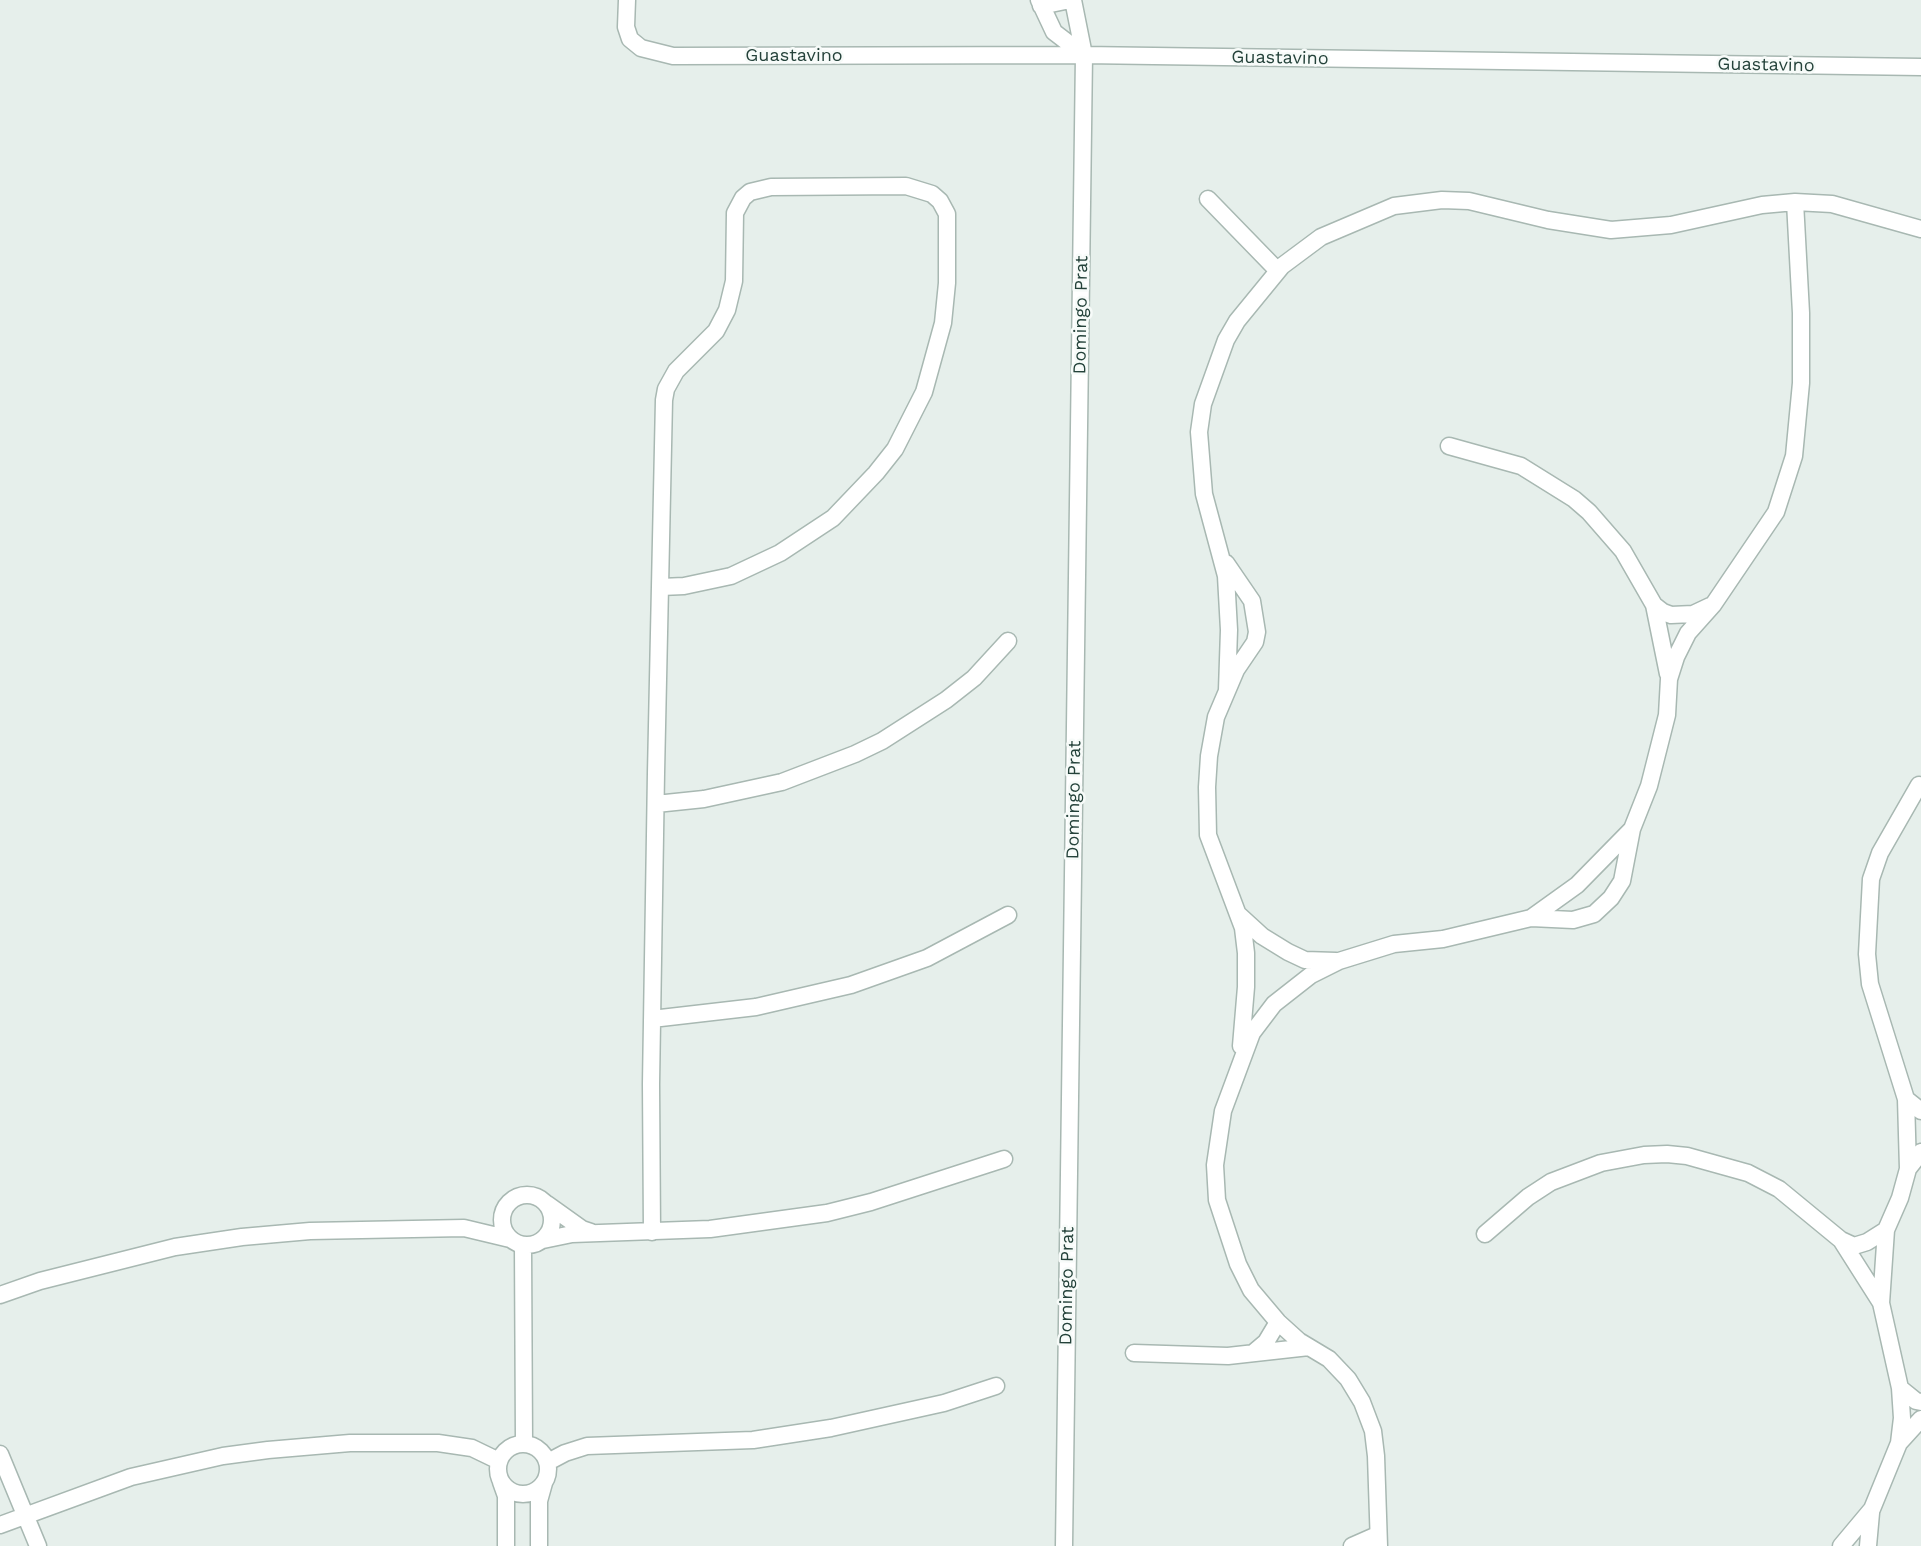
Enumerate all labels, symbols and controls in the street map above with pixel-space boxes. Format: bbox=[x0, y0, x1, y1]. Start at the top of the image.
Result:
street label: Guastavino bbox=[745, 45, 843, 67]
street label: Guastavino bbox=[1231, 46, 1329, 70]
street label: Guastavino bbox=[1717, 53, 1815, 77]
street label: Domingo Prat bbox=[1069, 255, 1093, 375]
street label: Domingo Prat bbox=[1062, 740, 1086, 860]
street label: Domingo Prat bbox=[1055, 1226, 1079, 1346]

